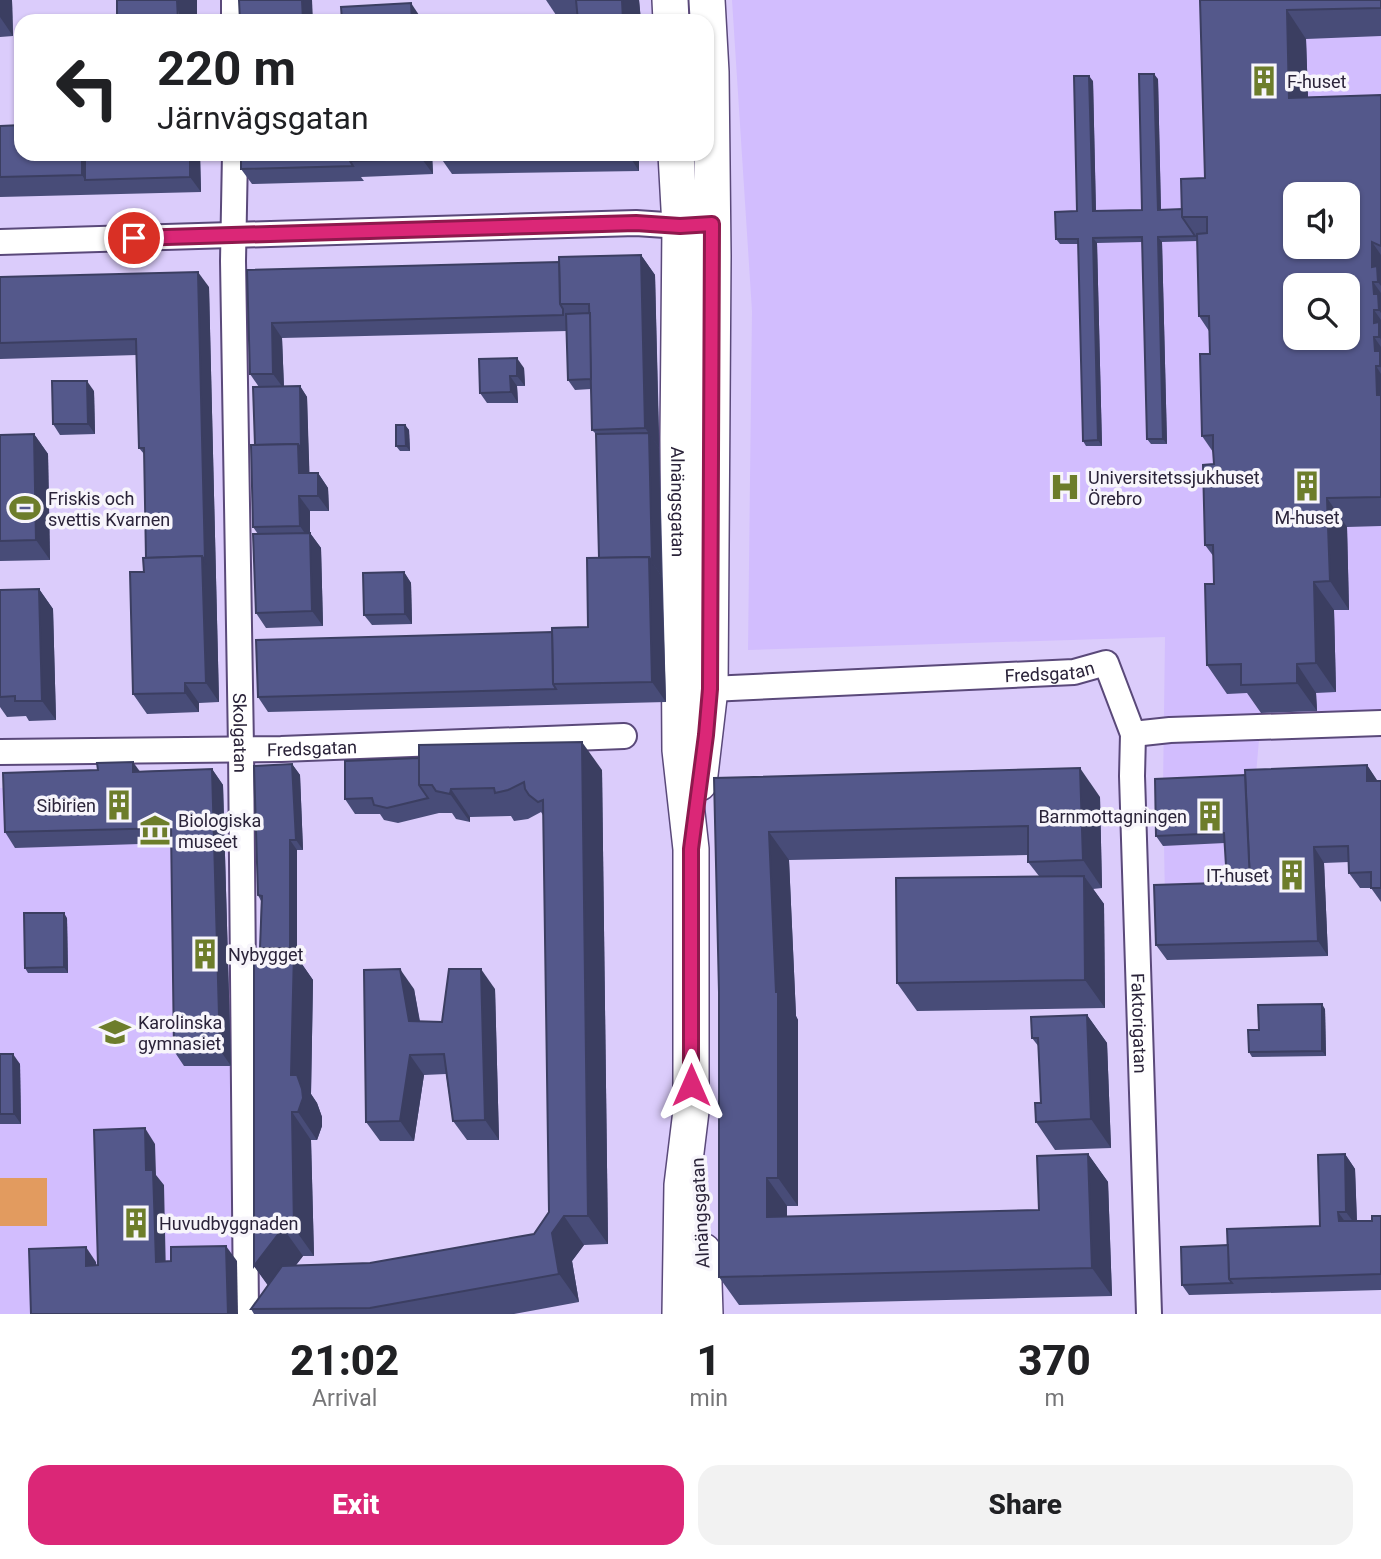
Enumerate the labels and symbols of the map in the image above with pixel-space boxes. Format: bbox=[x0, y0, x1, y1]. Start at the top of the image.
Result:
building icon: F-huset bbox=[1247, 64, 1281, 98]
place label: F-huset bbox=[1287, 71, 1347, 92]
pin bbox=[104, 208, 164, 268]
street label: Alnängsgatan bbox=[668, 446, 689, 557]
place label: Universitetssjukhuset Örebro bbox=[1088, 467, 1260, 509]
building icon: M-huset bbox=[1290, 469, 1324, 503]
hospital icon: Universitetssjukhuset Örebro bbox=[1048, 470, 1082, 504]
place label: Friskis och svettis Kvarnen bbox=[48, 488, 170, 530]
sports icon: Friskis och svettis Kvarnen bbox=[8, 491, 42, 525]
place label: M-huset bbox=[1274, 507, 1340, 528]
street label: Fredsgatan bbox=[1004, 656, 1097, 686]
street label: Skolgatan bbox=[230, 693, 252, 773]
street label: Fredsgatan bbox=[267, 736, 357, 760]
building icon: Sibirien bbox=[102, 788, 136, 822]
place label: Sibirien bbox=[36, 795, 96, 816]
building icon: Barnmottagningen bbox=[1193, 799, 1227, 833]
place label: Barnmottagningen bbox=[1038, 806, 1187, 827]
place label: Biologiska museet bbox=[178, 810, 261, 852]
museum icon: Biologiska museet bbox=[138, 813, 172, 847]
building icon: IT-huset bbox=[1275, 858, 1309, 892]
place label: IT-huset bbox=[1206, 865, 1269, 886]
building icon: Nybygget bbox=[188, 937, 222, 971]
place label: Nybygget bbox=[228, 944, 304, 965]
street label: Faktorigatan bbox=[1128, 973, 1152, 1074]
place label: Karolinska gymnasiet bbox=[138, 1012, 222, 1054]
school or university icon: Karolinska gymnasiet bbox=[98, 1015, 132, 1049]
position arrow bbox=[654, 1048, 728, 1122]
street label: Alnängsgatan bbox=[687, 1157, 713, 1269]
building icon: Huvudbyggnaden bbox=[119, 1206, 153, 1240]
place label: Huvudbyggnaden bbox=[159, 1213, 299, 1234]

